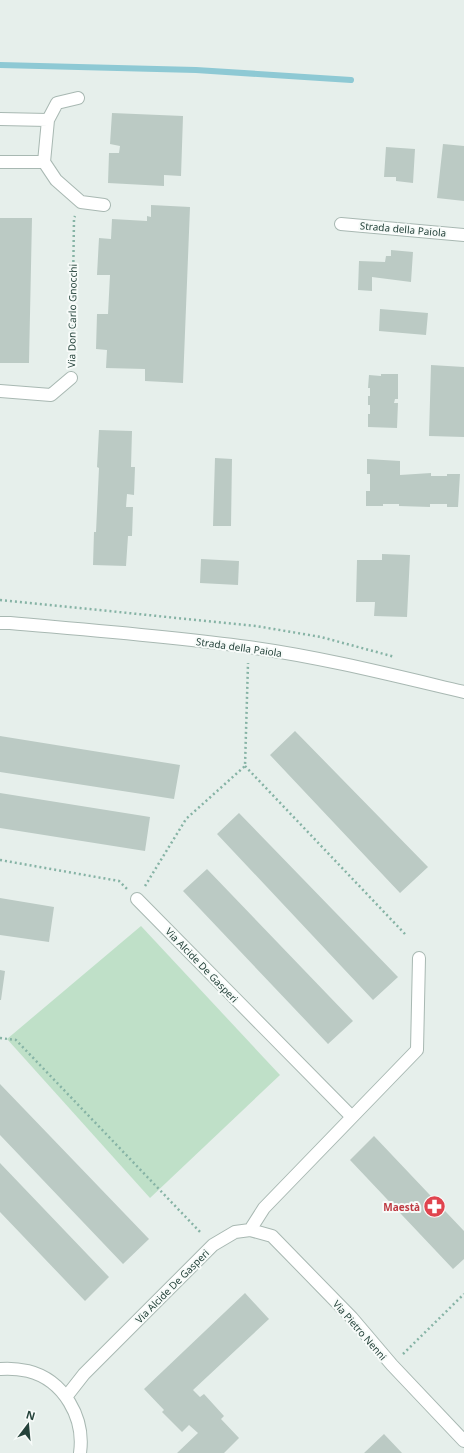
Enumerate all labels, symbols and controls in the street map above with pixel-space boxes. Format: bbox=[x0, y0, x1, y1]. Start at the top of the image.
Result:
street label: Strada della Paiola bbox=[359, 218, 447, 240]
street label: Via Don Carlo Gnocchi bbox=[64, 264, 80, 368]
street label: Strada della Paiola bbox=[195, 634, 283, 660]
street label: Via Alcide De Gasperi bbox=[162, 924, 242, 1006]
pharmacy icon: Maestà bbox=[422, 1194, 448, 1220]
place label: Maestà bbox=[383, 1200, 420, 1214]
street label: Via Alcide De Gasperi bbox=[132, 1246, 212, 1326]
street label: Via Pietro Nenni bbox=[330, 1297, 390, 1363]
north arrow bbox=[8, 1405, 48, 1445]
text: N bbox=[25, 1406, 37, 1423]

